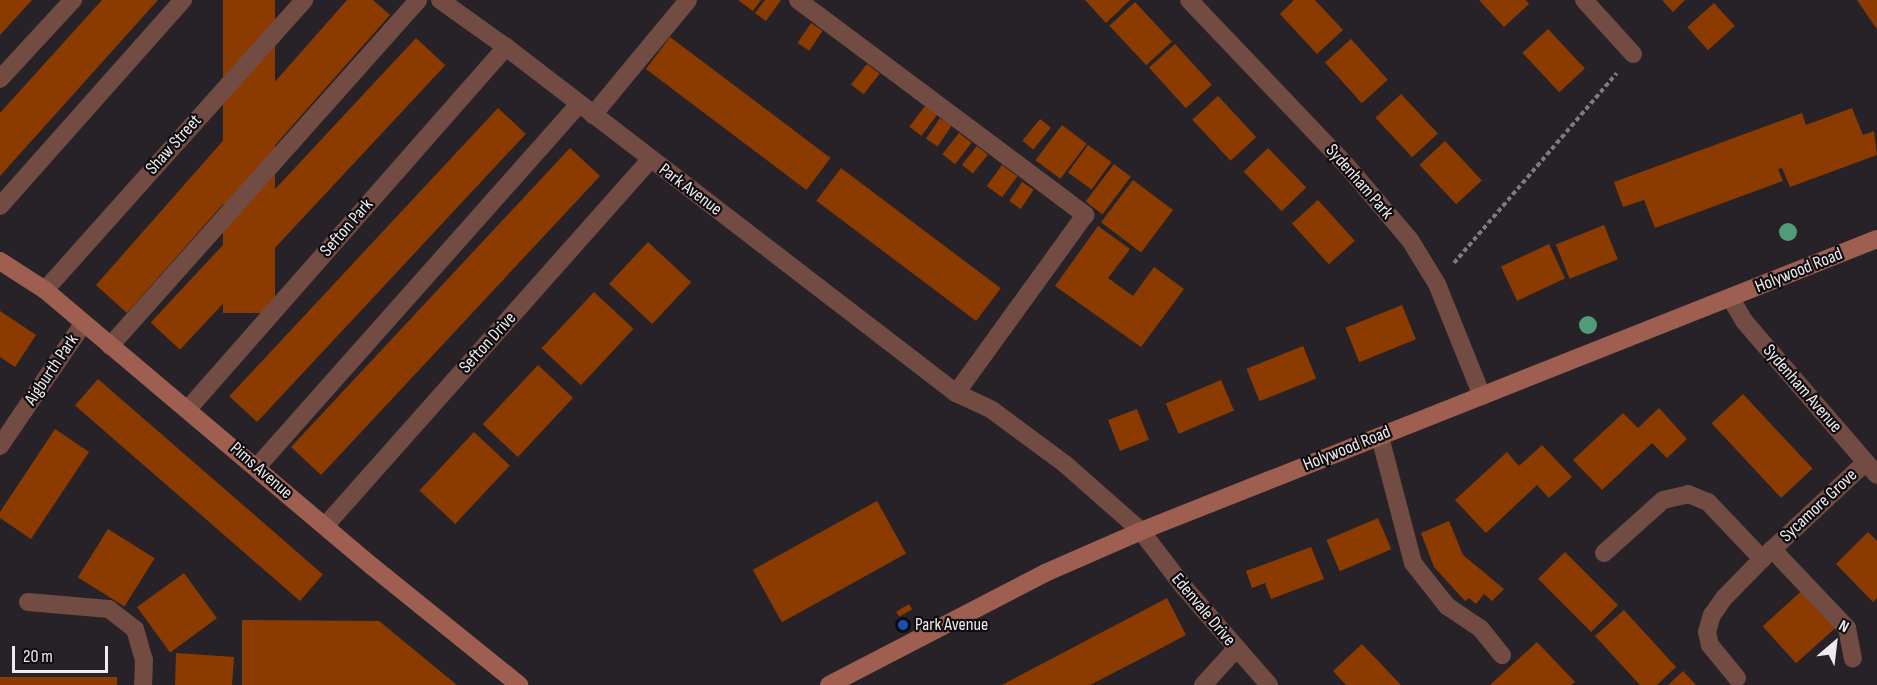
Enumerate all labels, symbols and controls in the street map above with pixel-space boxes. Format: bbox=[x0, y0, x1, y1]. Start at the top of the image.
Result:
street label: Shaw Street bbox=[141, 111, 207, 179]
street label: Sydenham Park bbox=[1321, 140, 1397, 224]
street label: Park Avenue bbox=[654, 159, 726, 221]
street label: Sefton Park bbox=[316, 195, 378, 261]
street label: Holywood Road bbox=[1752, 244, 1846, 298]
street label: Sefton Drive bbox=[455, 308, 521, 378]
street label: Aigburth Park bbox=[20, 330, 84, 410]
street label: Sydenham Avenue bbox=[1758, 340, 1846, 438]
street label: Holywood Road bbox=[1300, 422, 1394, 476]
street label: Pims Avenue bbox=[225, 438, 297, 504]
street label: Sycamore Grove bbox=[1776, 465, 1862, 547]
street label: Edenvale Drive bbox=[1166, 569, 1240, 651]
north arrow bbox=[1805, 613, 1865, 673]
place label: Park Avenue bbox=[915, 614, 988, 636]
text: N bbox=[1835, 616, 1852, 637]
marker: Park Avenue bbox=[896, 618, 910, 632]
scale bar bbox=[15, 634, 111, 672]
text: 20 m bbox=[23, 646, 53, 667]

